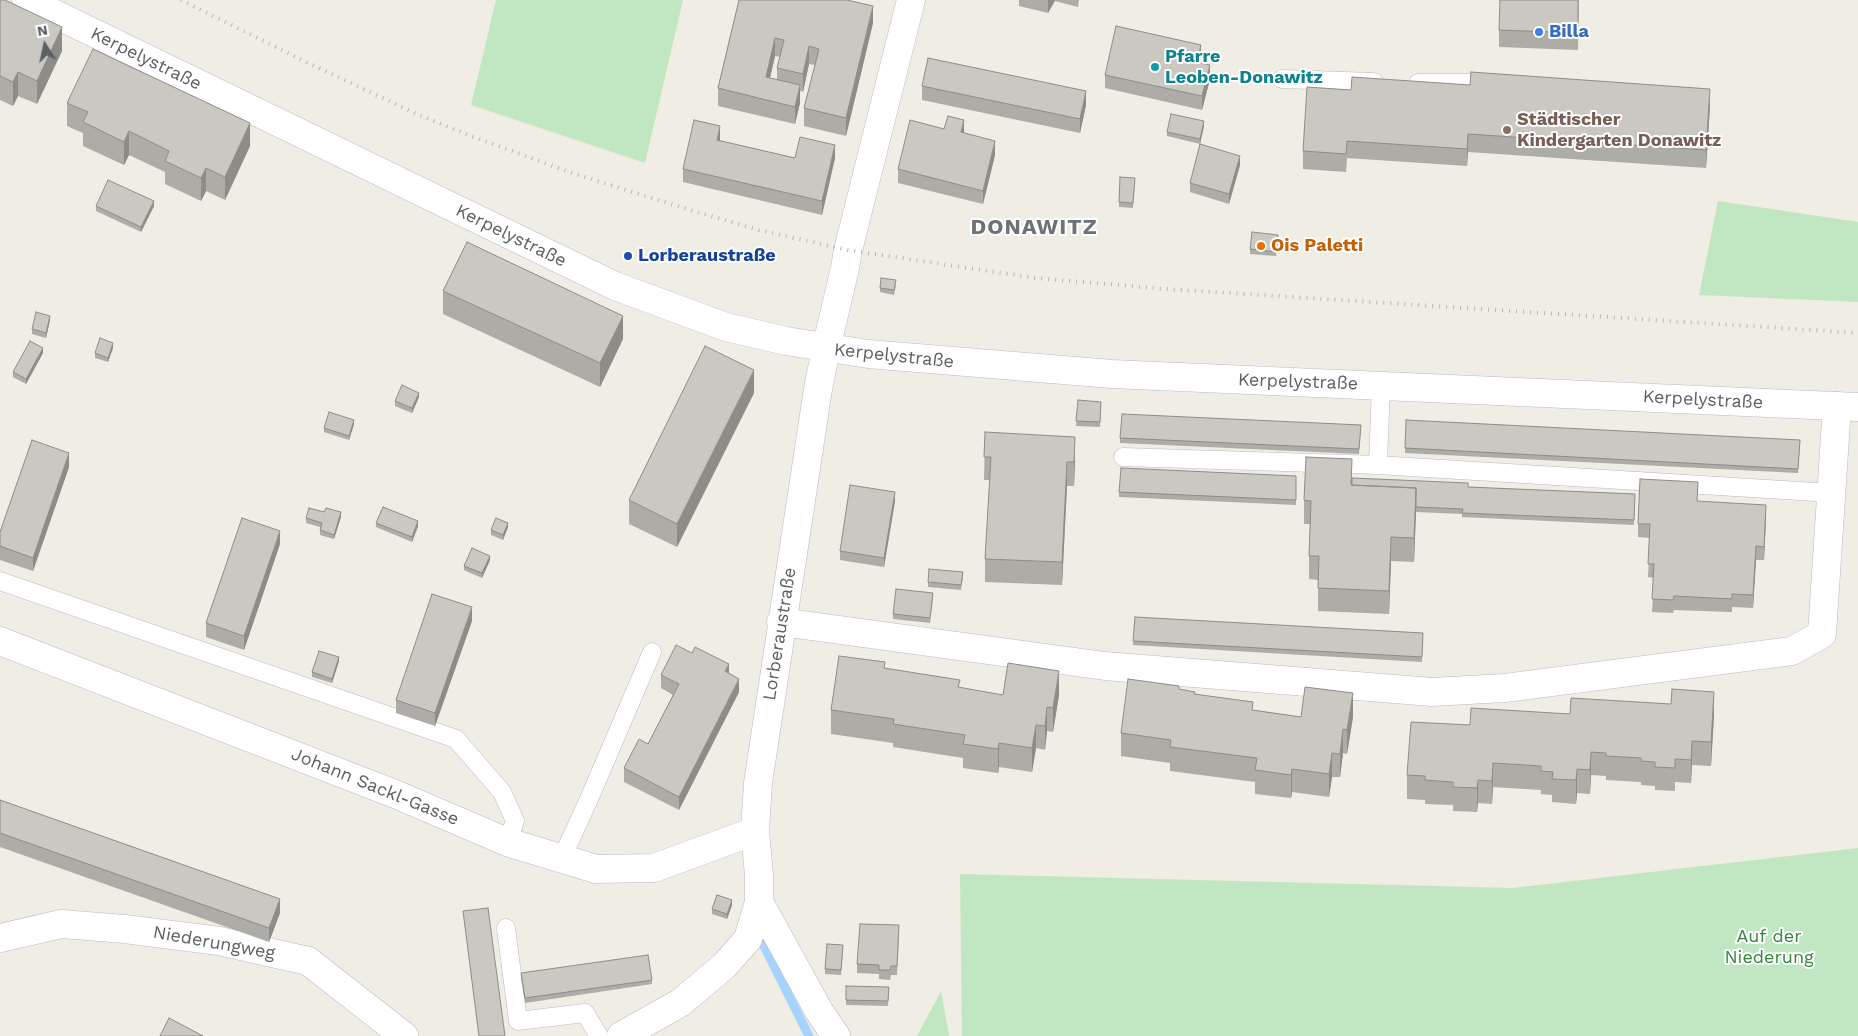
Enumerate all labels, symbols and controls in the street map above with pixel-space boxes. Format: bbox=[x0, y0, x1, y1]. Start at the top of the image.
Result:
north arrow bbox=[20, 20, 70, 70]
text: N bbox=[36, 21, 49, 39]
place label: Billa bbox=[1549, 21, 1589, 43]
street label: Kerpelystraße bbox=[87, 23, 205, 95]
marker: Billa bbox=[1533, 26, 1545, 38]
place label: Pfarre Leoben-Donawitz bbox=[1165, 46, 1323, 88]
marker: Pfarre Leoben-Donawitz bbox=[1149, 61, 1161, 73]
place label: Städtischer Kindergarten Donawitz bbox=[1517, 109, 1721, 152]
marker: Städtischer Kindergarten Donawitz bbox=[1501, 124, 1513, 136]
street label: Kerpelystraße bbox=[452, 200, 570, 272]
district label: DONAWITZ bbox=[969, 215, 1099, 241]
place label: Ois Paletti bbox=[1271, 235, 1363, 257]
marker: Ois Paletti bbox=[1255, 240, 1267, 252]
place label: Lorberaustraße bbox=[638, 245, 776, 267]
marker: Lorberaustraße bbox=[622, 250, 634, 262]
street label: Kerpelystraße bbox=[833, 339, 955, 373]
street label: Kerpelystraße bbox=[1237, 369, 1359, 395]
street label: Kerpelystraße bbox=[1642, 386, 1764, 414]
street label: Lorberaustraße bbox=[759, 566, 801, 702]
street label: Johann Sackl-Gasse bbox=[288, 743, 462, 831]
street label: Niederungweg bbox=[151, 922, 277, 964]
park label: Auf der Niederung bbox=[1724, 926, 1814, 969]

